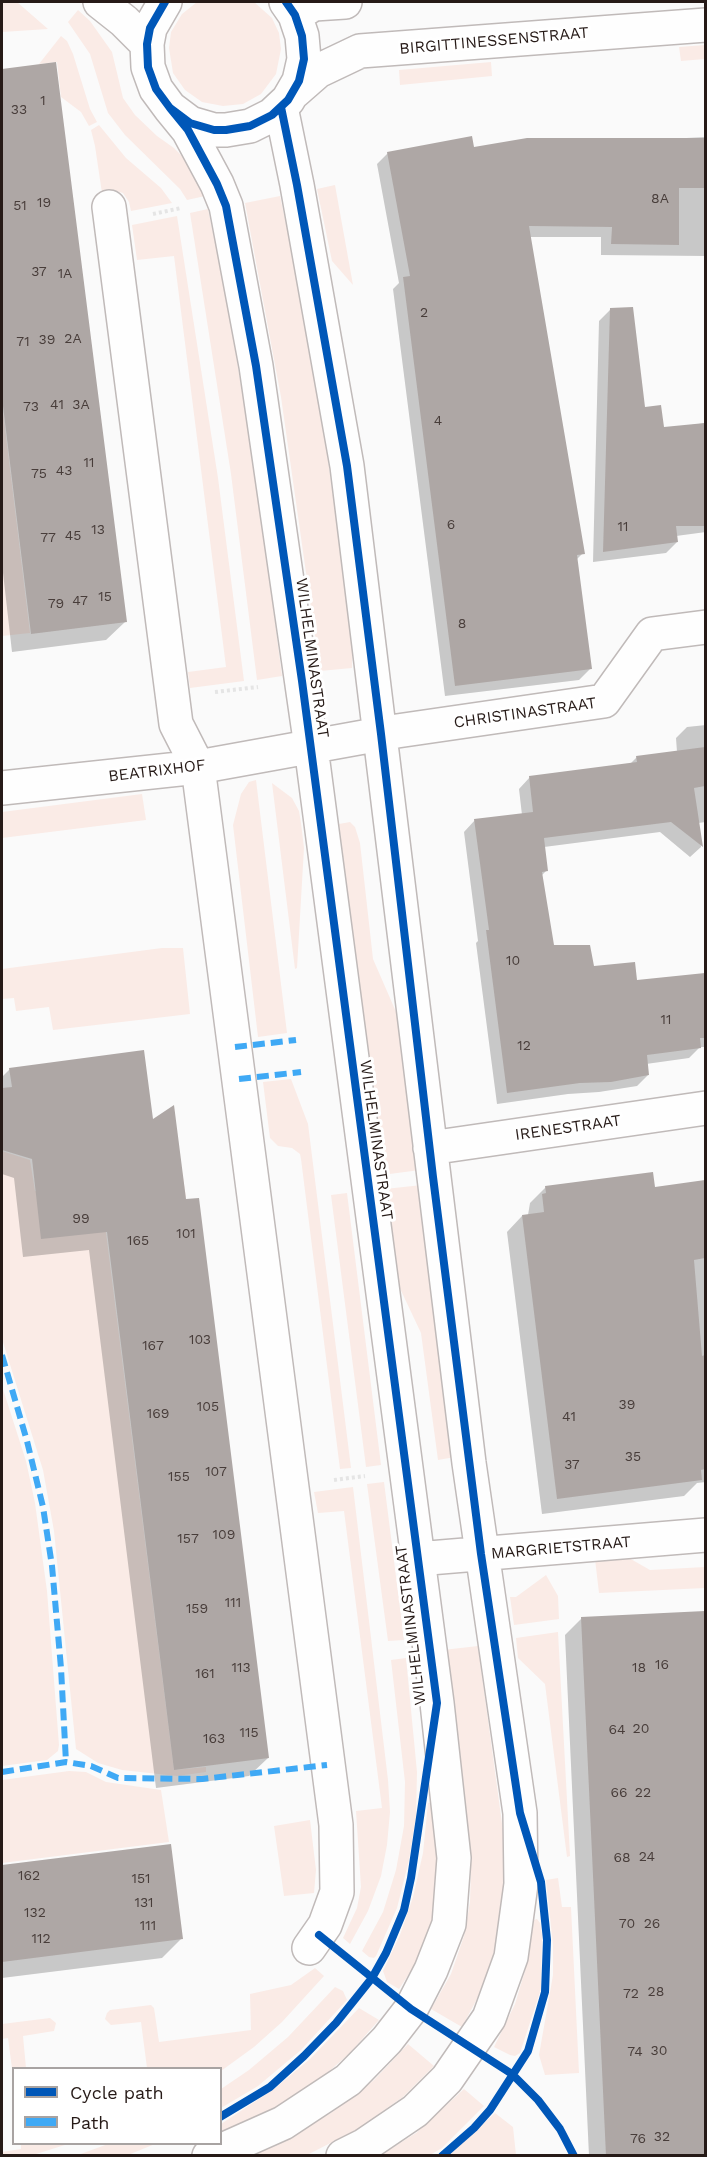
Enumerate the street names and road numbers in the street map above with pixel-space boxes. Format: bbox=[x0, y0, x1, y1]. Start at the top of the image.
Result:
street label: BIRGITTINESSENSTRAAT bbox=[399, 23, 589, 59]
street label: WILHELMINASTRAAT bbox=[291, 577, 333, 739]
street label: CHRISTINASTRAAT bbox=[452, 693, 598, 733]
street label: BEATRIXHOF bbox=[107, 756, 207, 786]
street label: WILHELMINASTRAAT bbox=[355, 1059, 397, 1221]
street label: IRENESTRAAT bbox=[514, 1111, 622, 1145]
street label: MARGRIETSTRAAT bbox=[490, 1532, 632, 1564]
street label: WILHELMINASTRAAT bbox=[392, 1544, 430, 1706]

